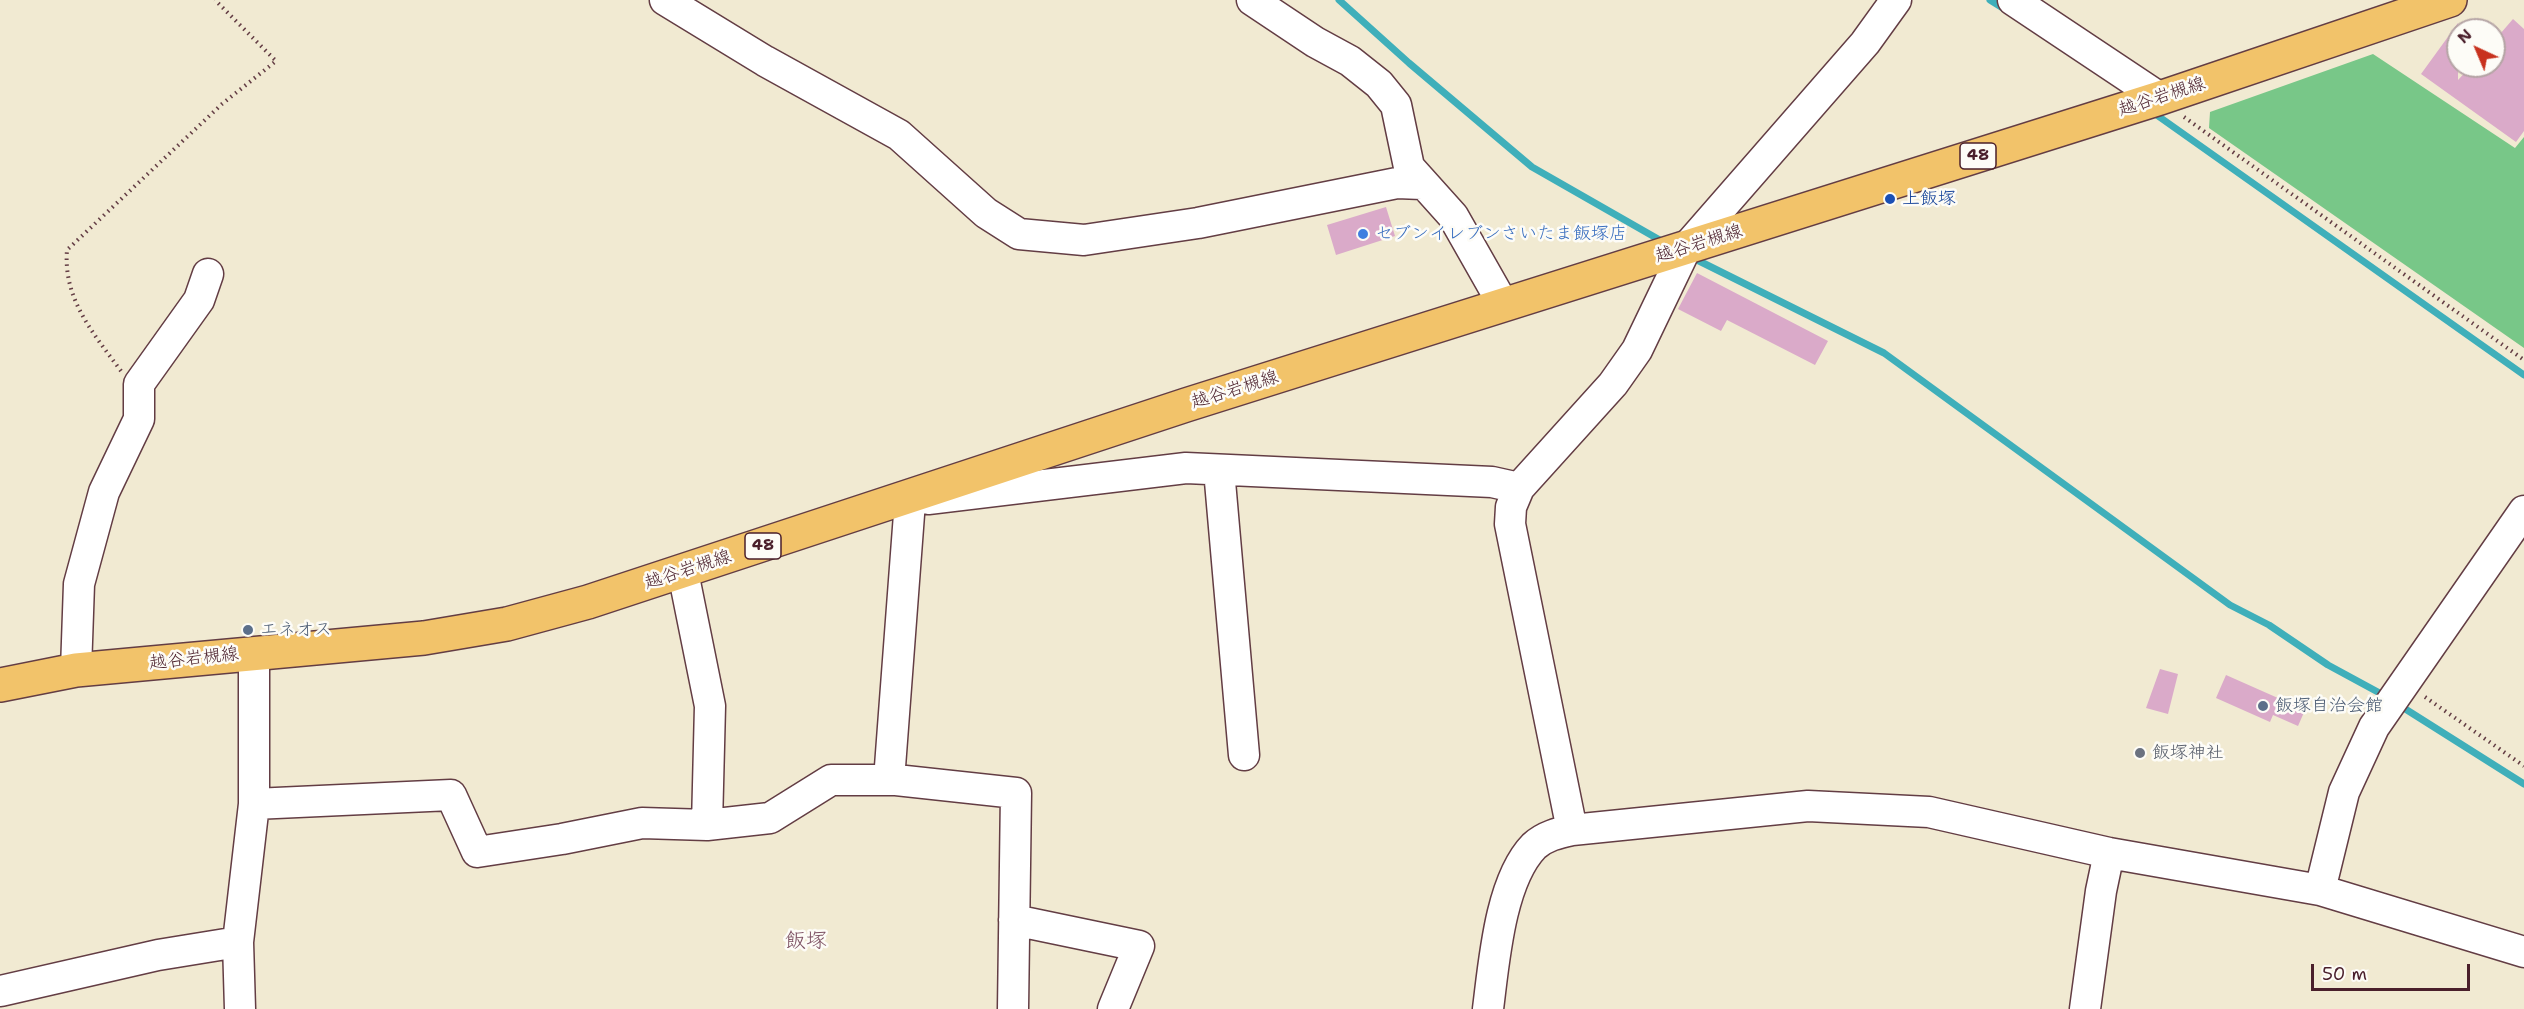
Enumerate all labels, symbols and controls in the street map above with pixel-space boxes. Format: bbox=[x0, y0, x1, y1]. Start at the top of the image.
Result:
north arrow bbox=[2446, 18, 2506, 78]
text: N bbox=[2453, 24, 2476, 48]
street label: 越谷岩槻線 bbox=[2116, 73, 2208, 121]
road number: 48 bbox=[1960, 143, 1996, 169]
place label: 上飯塚 bbox=[1902, 188, 1956, 210]
marker: 上飯塚 bbox=[1883, 192, 1897, 206]
street label: 越谷岩槻線 bbox=[1653, 221, 1745, 267]
place label: セブンイレブンさいたま飯塚店 bbox=[1375, 223, 1627, 245]
marker: セブンイレブンさいたま飯塚店 bbox=[1356, 227, 1370, 241]
street label: 越谷岩槻線 bbox=[1189, 367, 1281, 413]
road number: 48 bbox=[745, 533, 781, 559]
street label: 越谷岩槻線 bbox=[642, 546, 734, 594]
place label: エネオス bbox=[260, 619, 332, 641]
marker: エネオス bbox=[241, 623, 255, 637]
street label: 越谷岩槻線 bbox=[148, 644, 240, 674]
place label: 飯塚自治会館 bbox=[2275, 695, 2383, 717]
marker: 飯塚自治会館 bbox=[2256, 699, 2270, 713]
place label: 飯塚神社 bbox=[2152, 742, 2224, 764]
marker: 飯塚神社 bbox=[2133, 746, 2147, 760]
district label: 飯塚 bbox=[785, 929, 827, 955]
scale bar bbox=[2314, 952, 2473, 990]
text: 50 m bbox=[2322, 962, 2367, 986]

